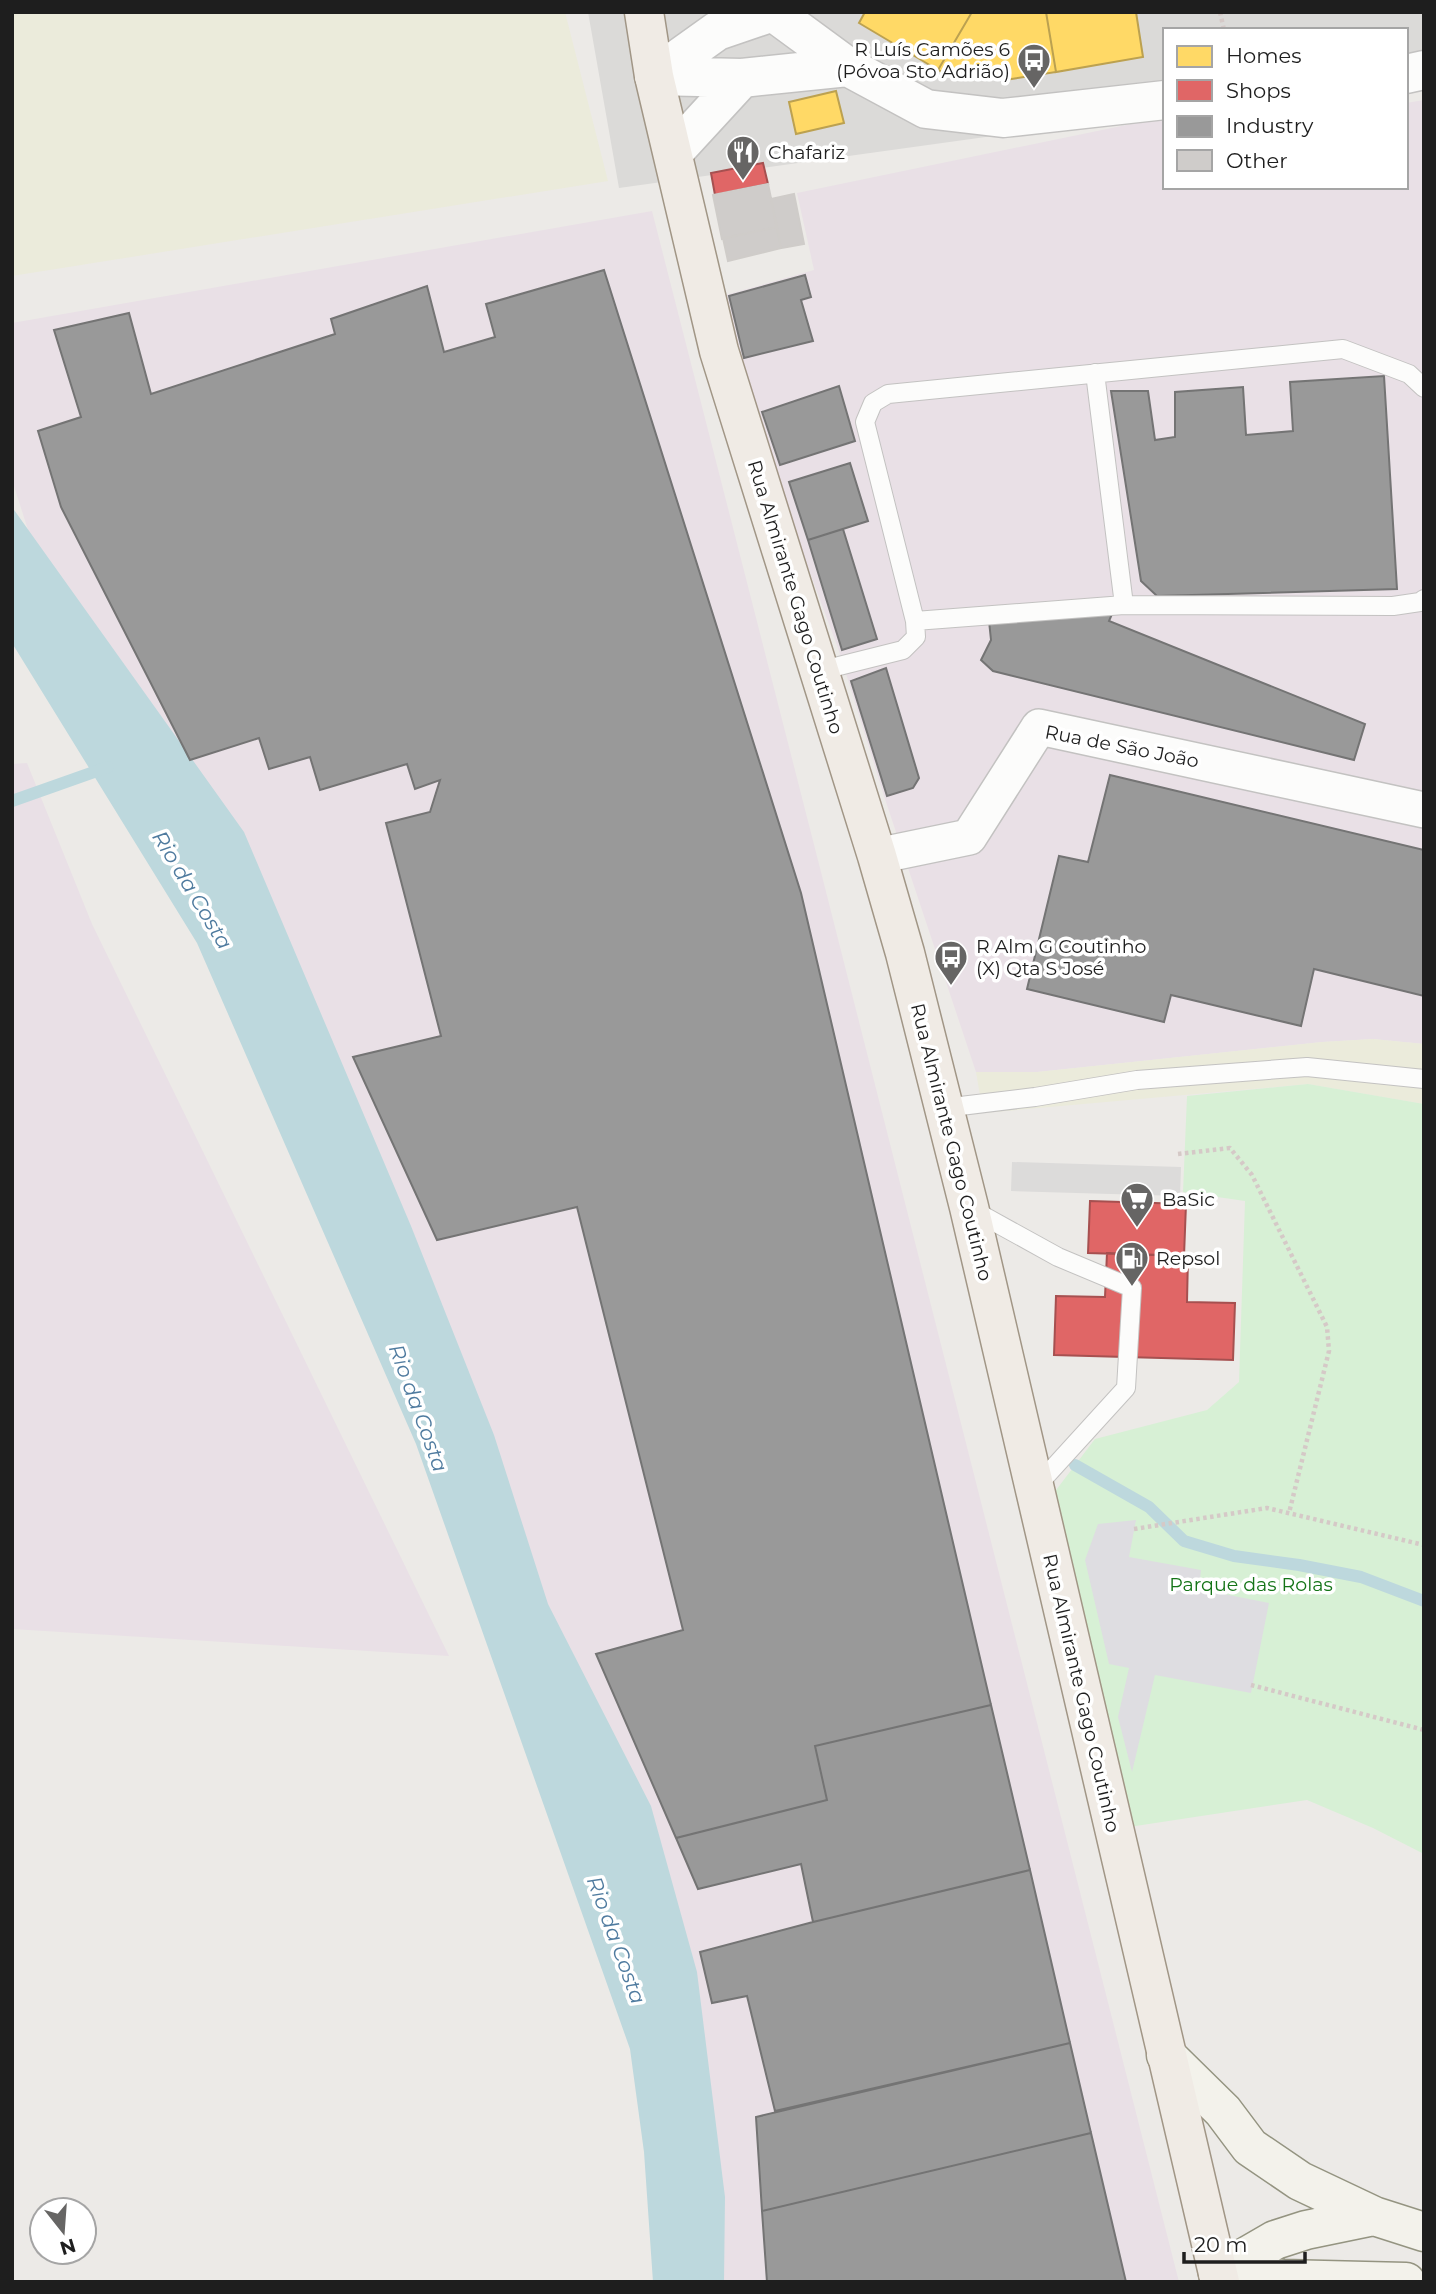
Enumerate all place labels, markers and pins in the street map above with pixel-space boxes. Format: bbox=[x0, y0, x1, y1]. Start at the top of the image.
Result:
place label: R Luís Camões 6 (Póvoa Sto Adrião) bbox=[836, 38, 1010, 83]
bus stop icon: R Luís Camões 6 (Póvoa Sto Adrião) bbox=[1015, 41, 1053, 90]
restaurant icon: Chafariz bbox=[724, 133, 762, 182]
place label: Chafariz bbox=[768, 141, 845, 164]
place label: R Alm G Coutinho (X) Qta S José bbox=[976, 935, 1146, 980]
bus stop icon: R Alm G Coutinho (X) Qta S José bbox=[932, 938, 970, 987]
supermarket icon: BaSic bbox=[1118, 1180, 1156, 1229]
place label: BaSic bbox=[1162, 1188, 1215, 1211]
fuel station icon: Repsol bbox=[1113, 1239, 1151, 1288]
place label: Repsol bbox=[1156, 1247, 1220, 1270]

